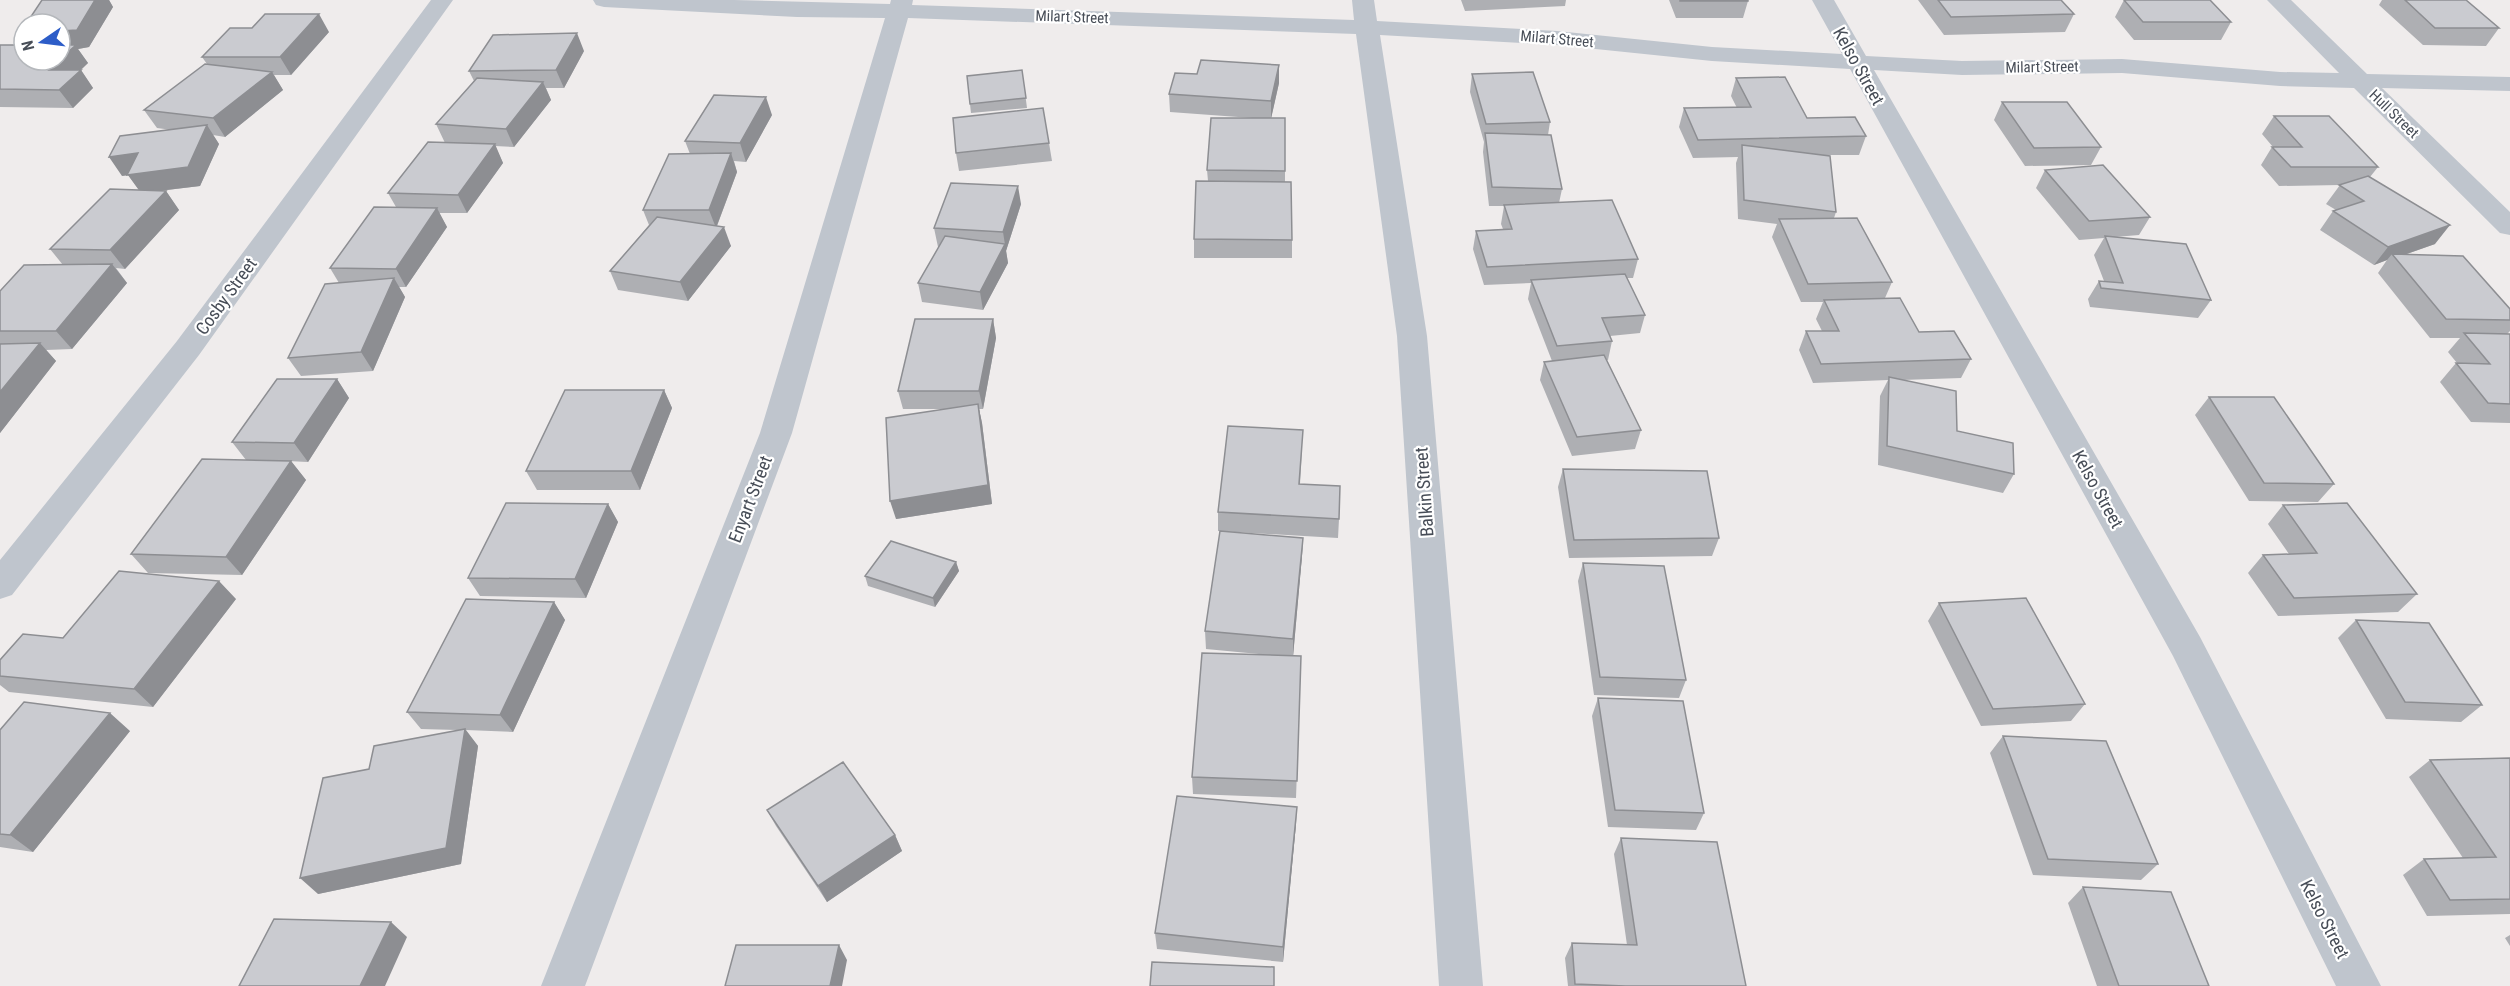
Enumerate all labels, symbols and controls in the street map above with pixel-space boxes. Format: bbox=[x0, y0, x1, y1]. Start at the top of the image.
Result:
street label: Milart Street bbox=[1035, 7, 1109, 27]
north arrow bbox=[12, 12, 72, 72]
street label: Kelso Street bbox=[1829, 23, 1889, 109]
street label: Milart Street bbox=[1520, 27, 1594, 51]
text: N bbox=[18, 38, 38, 53]
street label: Milart Street bbox=[2005, 57, 2079, 77]
street label: Hull Street bbox=[2365, 86, 2423, 142]
street label: Cosby Street bbox=[191, 253, 261, 339]
street label: Balkin Street bbox=[1410, 446, 1438, 538]
street label: Kelso Street bbox=[2068, 446, 2128, 532]
street label: Enyart Street bbox=[724, 453, 776, 545]
street label: Kelso Street bbox=[2296, 876, 2354, 962]

